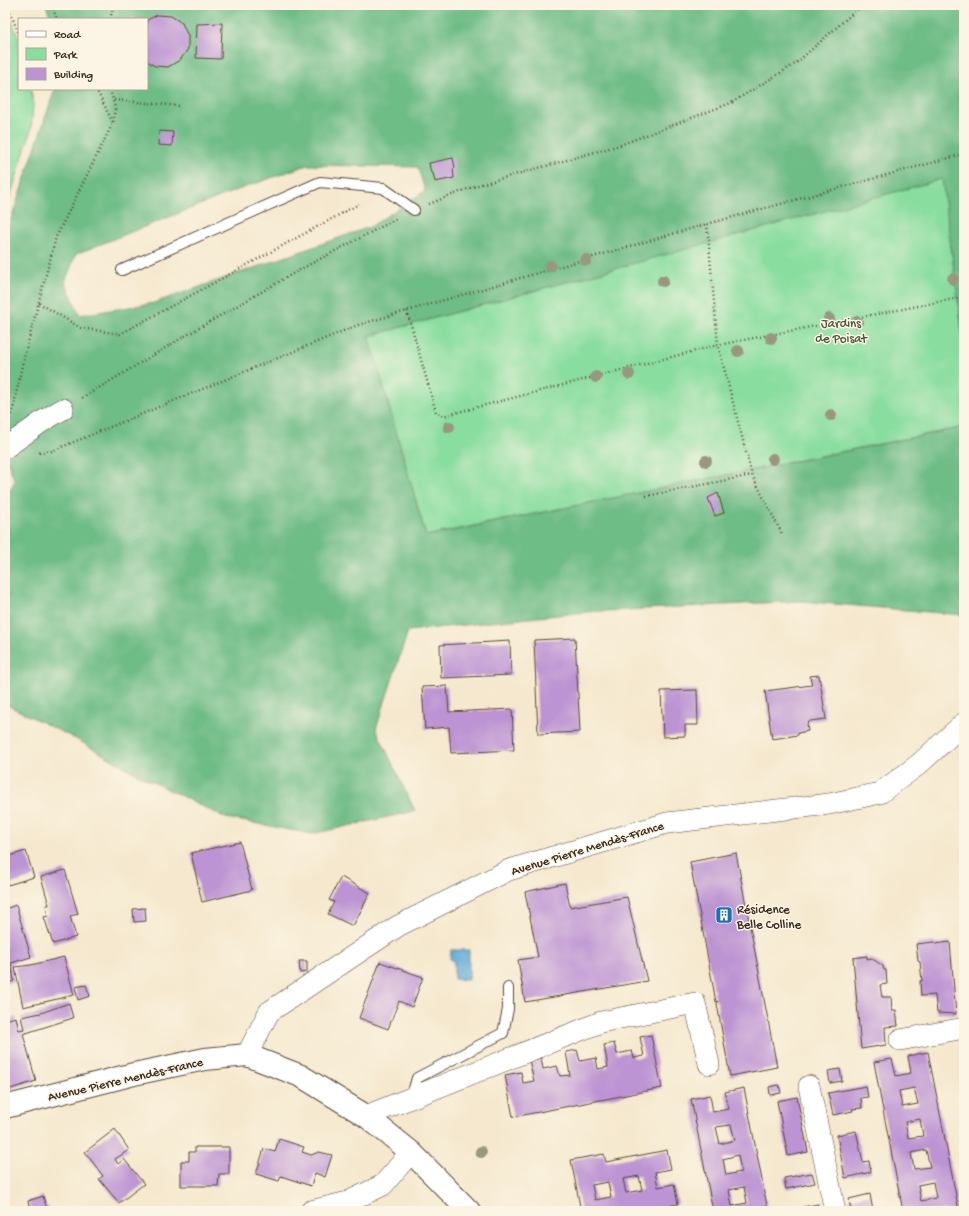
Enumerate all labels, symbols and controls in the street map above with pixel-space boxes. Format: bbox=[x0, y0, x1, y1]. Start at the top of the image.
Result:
legend bbox=[18, 18, 148, 90]
text: Road bbox=[54, 29, 81, 43]
text: Park bbox=[53, 49, 79, 63]
text: Building bbox=[53, 69, 93, 83]
park label: Jardins de Poisat bbox=[815, 317, 868, 347]
street label: Avenue Pierre Mendès-France bbox=[510, 819, 666, 880]
place label: Résidence Belle Colline bbox=[736, 903, 801, 933]
building icon: Résidence Belle Colline bbox=[714, 905, 734, 925]
street label: Avenue Pierre Mendès-France bbox=[47, 1055, 205, 1106]

